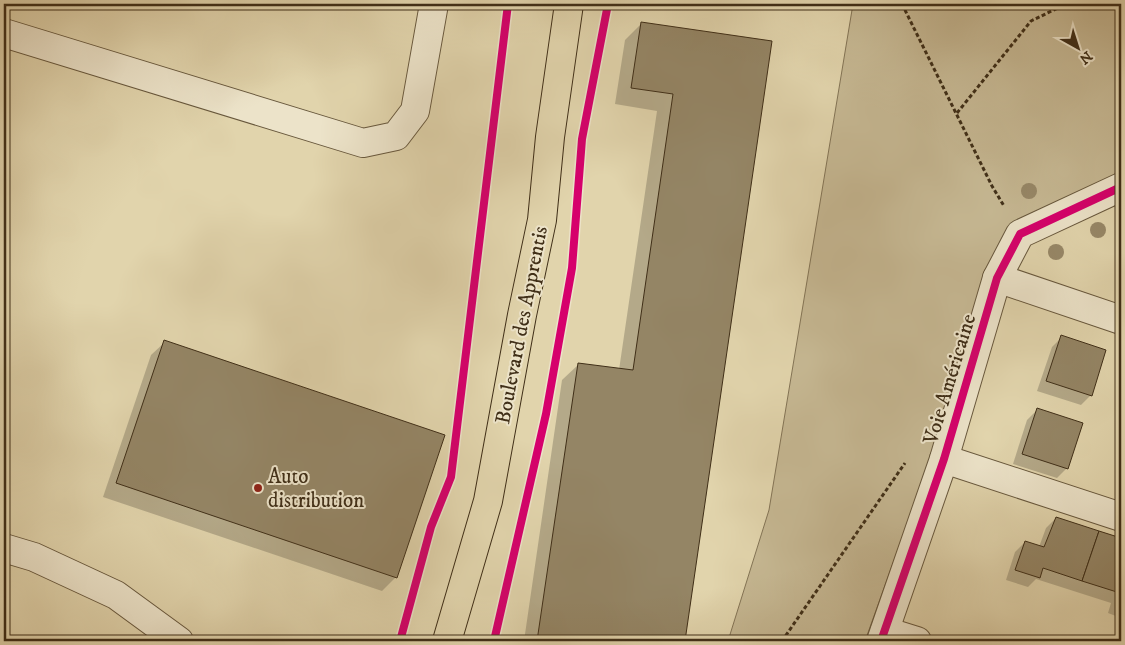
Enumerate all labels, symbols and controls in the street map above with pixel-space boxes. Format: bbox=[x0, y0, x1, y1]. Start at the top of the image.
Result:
north arrow bbox=[1052, 22, 1102, 72]
text: N bbox=[1075, 47, 1096, 68]
street label: Boulevard des Apprentis bbox=[490, 224, 554, 426]
street label: Voie Américaine bbox=[918, 311, 982, 449]
place label: Auto distribution bbox=[268, 464, 364, 514]
marker: Auto distribution bbox=[252, 482, 264, 494]

